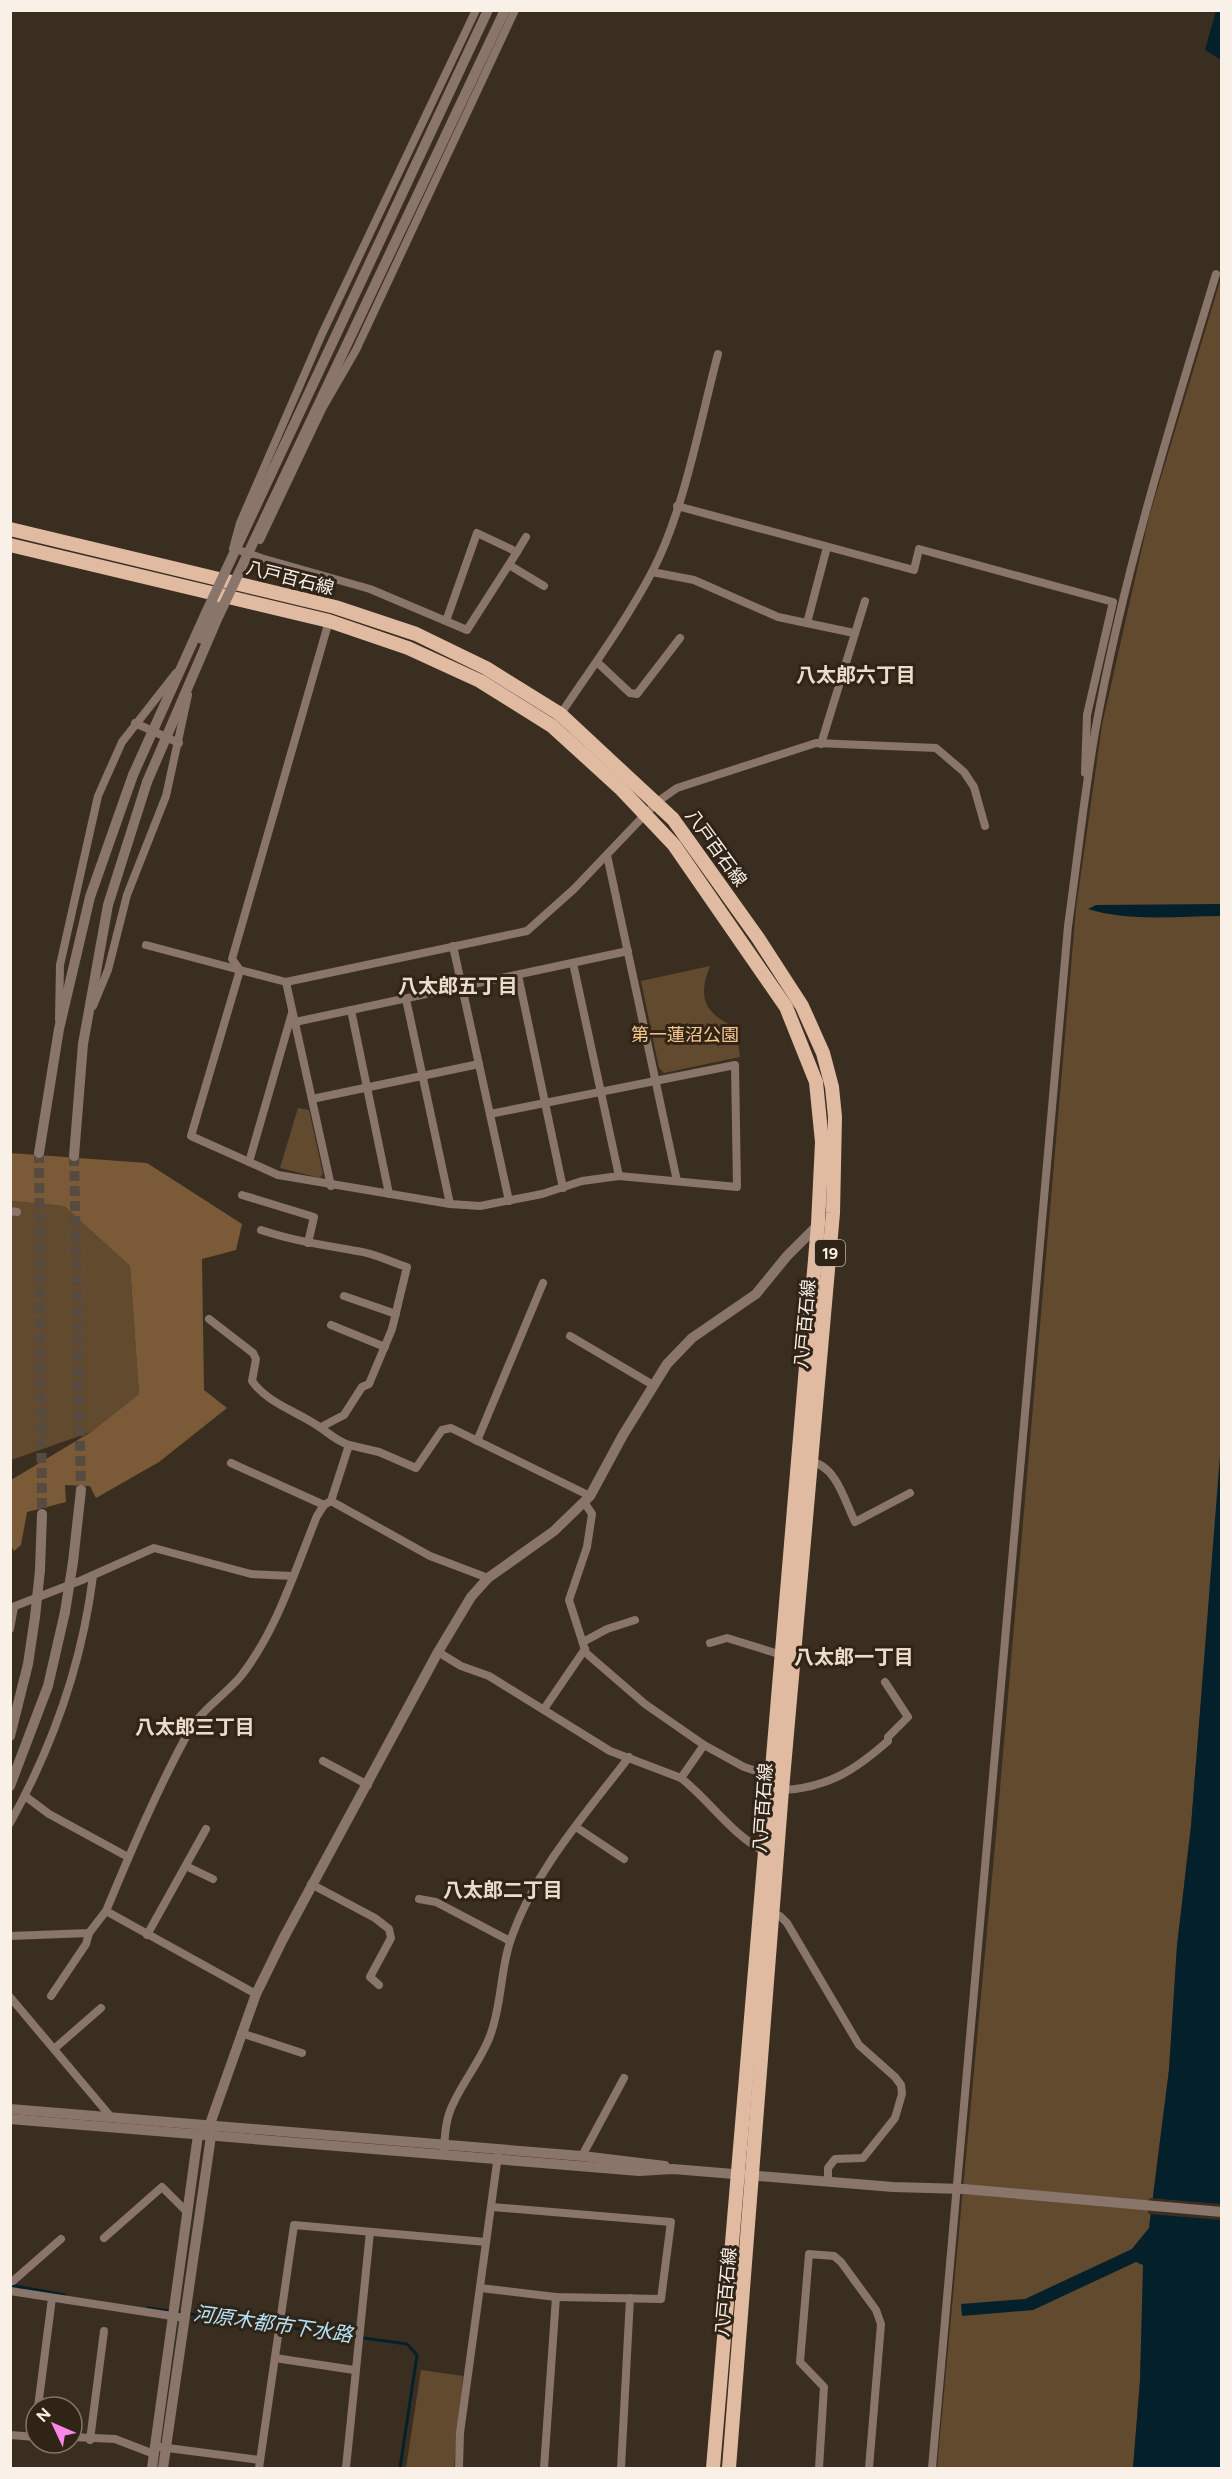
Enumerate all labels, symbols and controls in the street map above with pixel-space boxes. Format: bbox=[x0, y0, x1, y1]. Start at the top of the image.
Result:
street label: 八戸百石線 bbox=[244, 556, 336, 600]
district label: 八太郎六丁目 bbox=[796, 663, 916, 687]
street label: 八戸百石線 bbox=[681, 805, 751, 891]
district label: 八太郎五丁目 bbox=[398, 974, 518, 998]
park label: 第一蓮沼公園 bbox=[631, 1024, 739, 1046]
road number: 19 bbox=[815, 1240, 845, 1266]
street label: 八戸百石線 bbox=[790, 1278, 820, 1370]
district label: 八太郎一丁目 bbox=[794, 1645, 914, 1669]
district label: 八太郎三丁目 bbox=[135, 1715, 255, 1739]
street label: 八戸百石線 bbox=[749, 1762, 777, 1854]
district label: 八太郎二丁目 bbox=[443, 1878, 563, 1902]
street label: 八戸百石線 bbox=[711, 2246, 741, 2338]
water label: 河原木都市下水路 bbox=[192, 2301, 356, 2347]
north arrow bbox=[24, 2395, 84, 2455]
text: N bbox=[32, 2404, 55, 2426]

